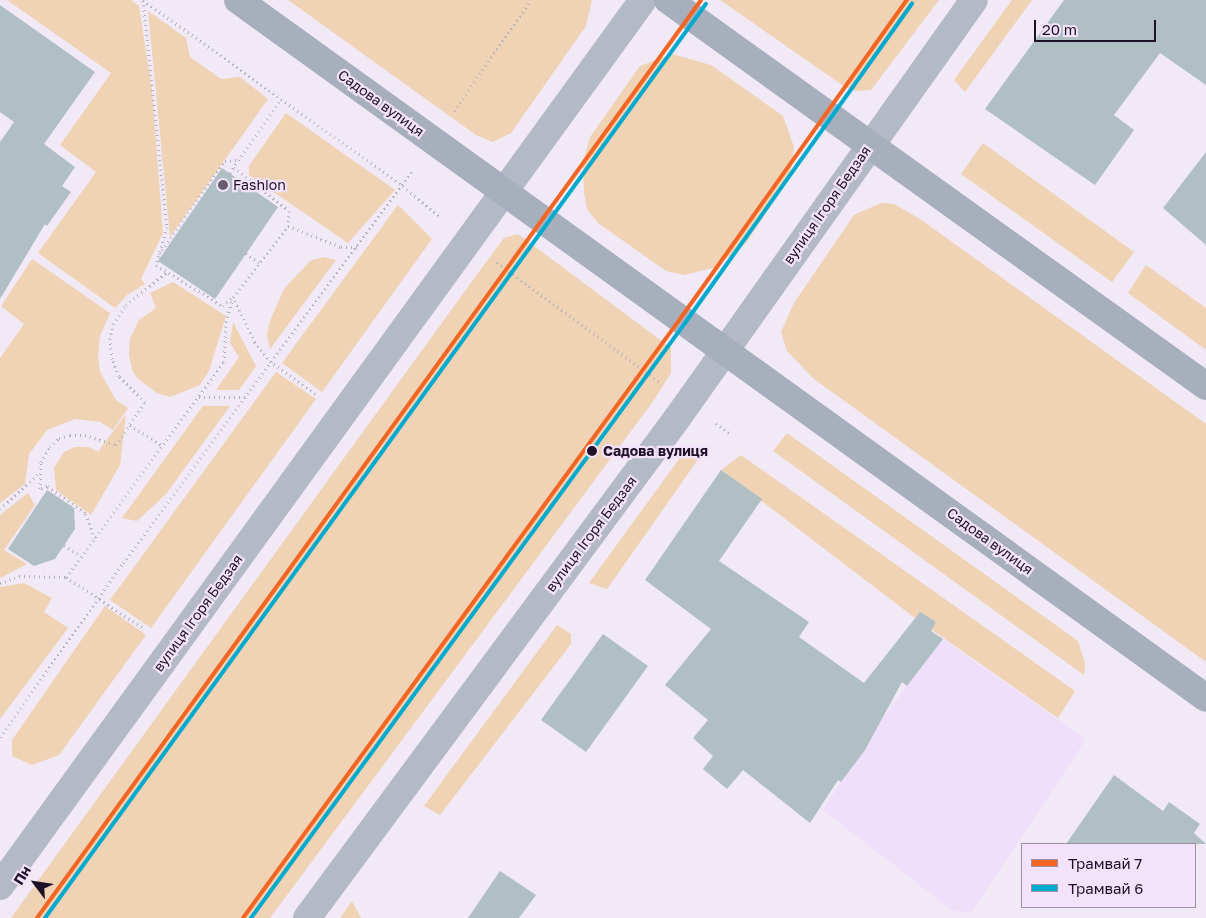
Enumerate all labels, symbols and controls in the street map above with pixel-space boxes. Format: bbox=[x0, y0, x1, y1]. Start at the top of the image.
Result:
scale bar bbox=[1036, 10, 1158, 42]
text: 20 m bbox=[1042, 20, 1077, 38]
street label: Садова вулиця bbox=[335, 66, 427, 140]
street label: вулиця Ігоря Бедзая bbox=[780, 143, 874, 267]
place label: Fashion bbox=[233, 177, 286, 193]
marker: Fashion bbox=[217, 179, 229, 191]
place label: Садова вулиця bbox=[603, 443, 708, 459]
marker: Садова вулиця bbox=[585, 444, 599, 458]
street label: вулиця Ігоря Бедзая bbox=[542, 473, 640, 595]
street label: Садова вулиця bbox=[944, 504, 1036, 578]
street label: вулиця Ігоря Бедзая bbox=[150, 551, 246, 675]
legend bbox=[1021, 843, 1196, 908]
text: Трамвай 7 bbox=[1068, 854, 1142, 872]
north arrow bbox=[10, 858, 60, 908]
text: Пн bbox=[10, 862, 34, 888]
text: Трамвай 6 bbox=[1068, 879, 1143, 897]

